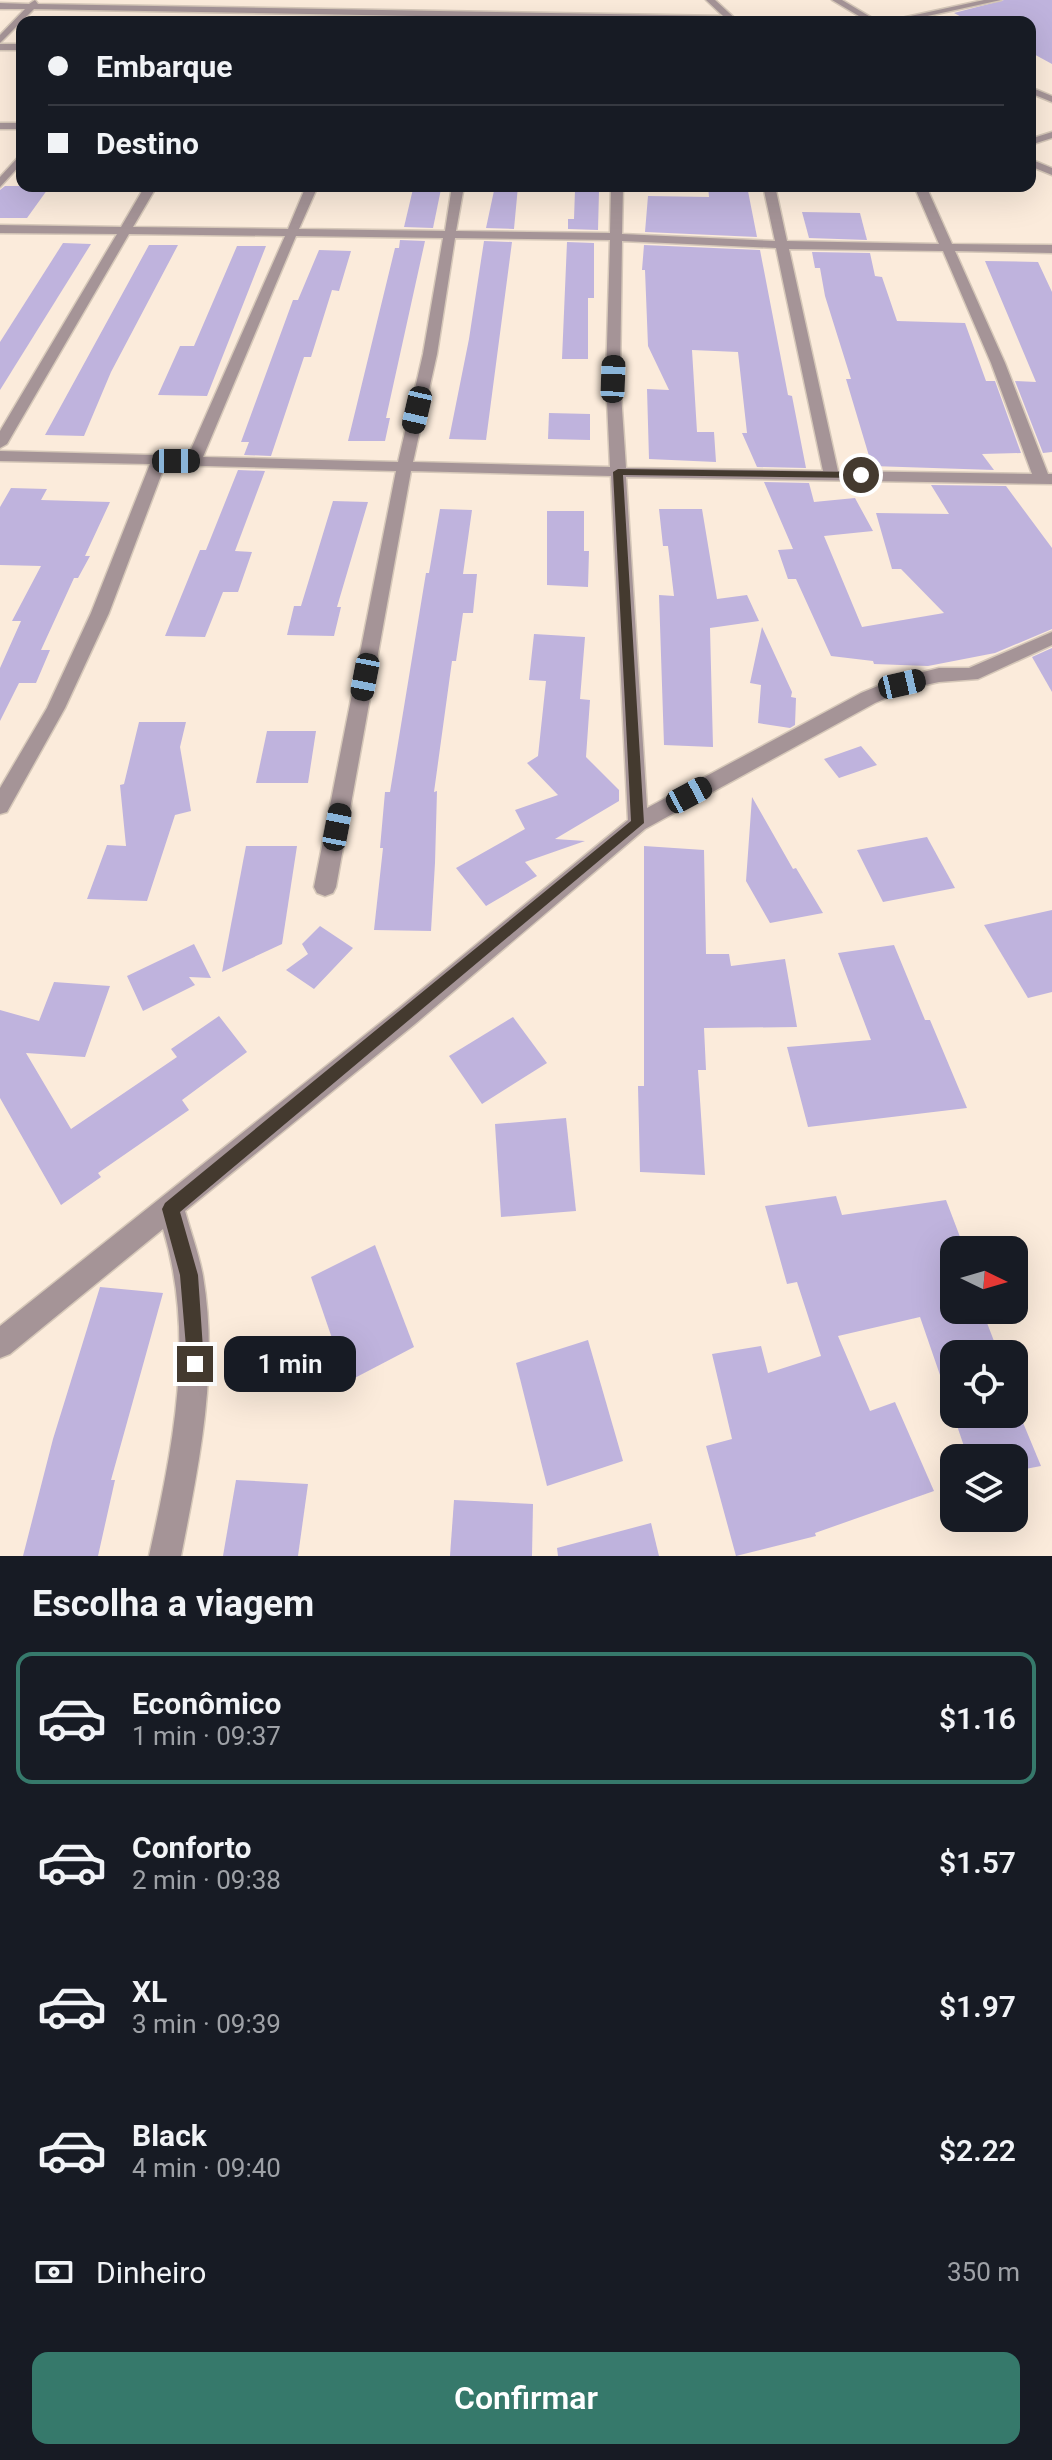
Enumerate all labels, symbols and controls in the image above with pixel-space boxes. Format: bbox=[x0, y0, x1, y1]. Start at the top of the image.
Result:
text: Embarque bbox=[96, 49, 232, 84]
text: Destino bbox=[96, 126, 199, 161]
car bbox=[600, 355, 626, 403]
car bbox=[400, 384, 434, 436]
car bbox=[152, 449, 200, 473]
route start bbox=[843, 457, 879, 493]
car bbox=[349, 651, 381, 703]
car bbox=[876, 667, 928, 701]
car bbox=[662, 773, 716, 817]
car bbox=[321, 801, 353, 853]
north arrow bbox=[940, 1236, 1028, 1324]
map controls bbox=[940, 1236, 1028, 1532]
callout: 1 min bbox=[223, 1336, 355, 1392]
button: locate bbox=[940, 1340, 1028, 1428]
route end bbox=[177, 1346, 213, 1382]
text: 1 min bbox=[257, 1349, 323, 1379]
button: layers bbox=[940, 1444, 1028, 1532]
text: Escolha a viagem bbox=[32, 1583, 314, 1625]
icon: car bbox=[36, 1682, 108, 1754]
text: Econômico bbox=[132, 1686, 281, 1721]
text: $1.16 bbox=[939, 1701, 1016, 1736]
text: 1 min · 09:37 bbox=[132, 1721, 281, 1751]
icon: car bbox=[36, 1826, 108, 1898]
text: Conforto bbox=[132, 1830, 251, 1865]
text: $1.57 bbox=[939, 1845, 1016, 1880]
text: 2 min · 09:38 bbox=[132, 1865, 281, 1895]
icon: car bbox=[36, 1970, 108, 2042]
text: XL bbox=[132, 1974, 167, 2009]
text: $1.97 bbox=[939, 1989, 1016, 2024]
text: 3 min · 09:39 bbox=[132, 2009, 281, 2039]
icon: car bbox=[36, 2114, 108, 2186]
text: Black bbox=[132, 2118, 207, 2153]
text: $2.22 bbox=[939, 2133, 1016, 2168]
text: 4 min · 09:40 bbox=[132, 2153, 281, 2183]
icon: cash bbox=[32, 2250, 76, 2294]
text: Dinheiro bbox=[96, 2255, 206, 2290]
text: 350 m bbox=[947, 2257, 1020, 2287]
button: Confirmar bbox=[32, 2352, 1020, 2444]

